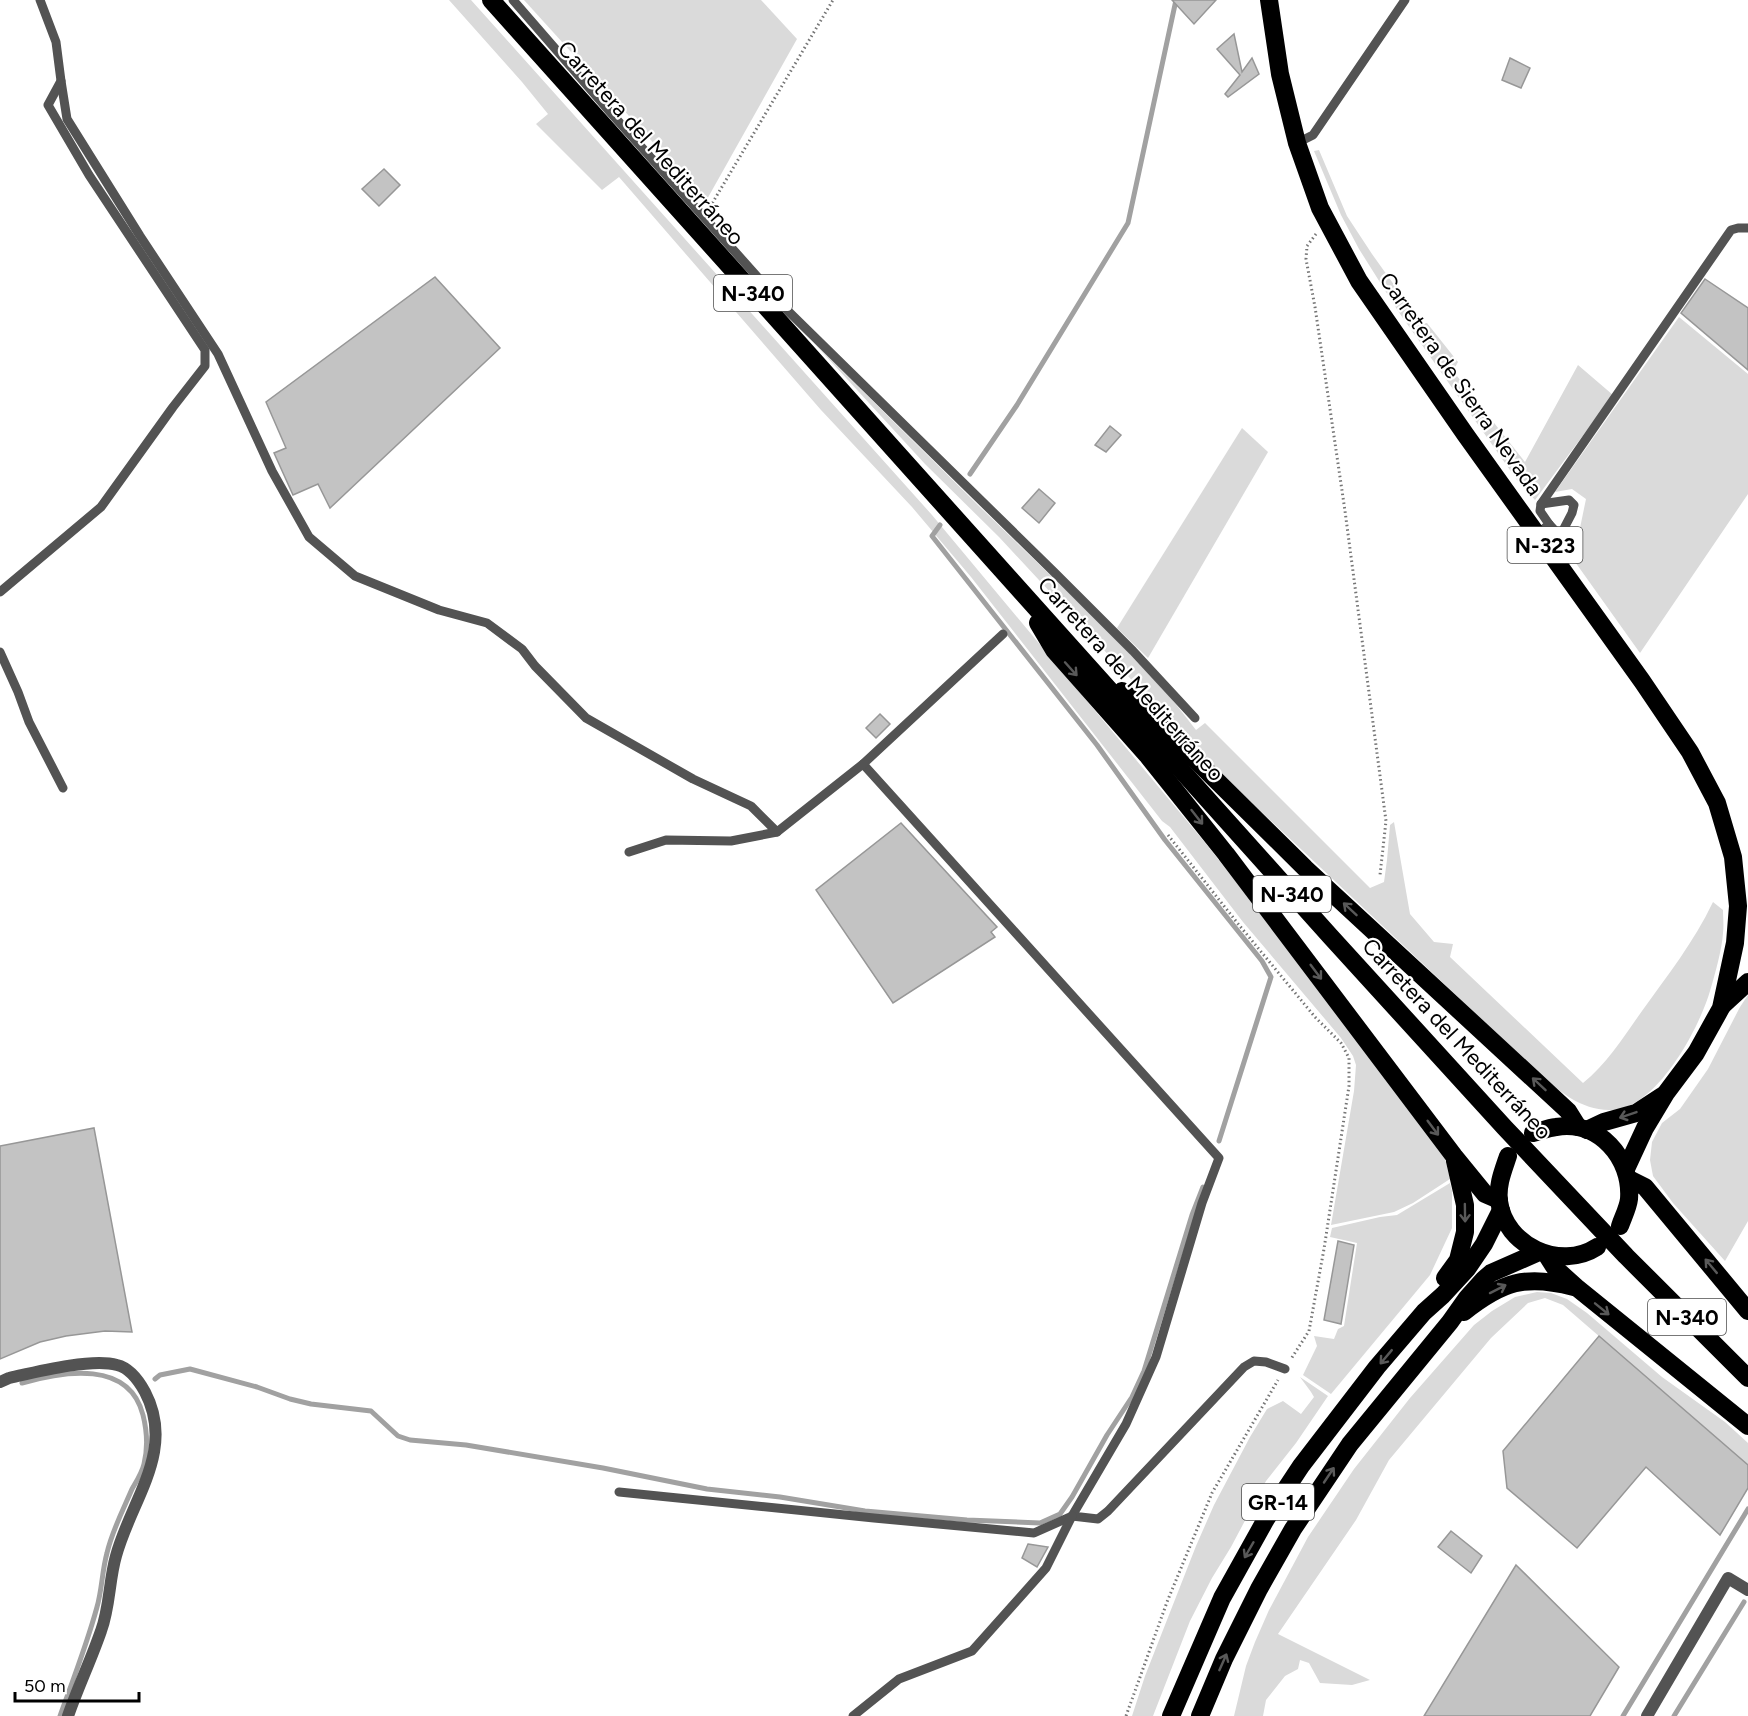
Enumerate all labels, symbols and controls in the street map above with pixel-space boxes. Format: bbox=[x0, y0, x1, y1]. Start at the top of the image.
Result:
street label: Carretera del Mediterráneo bbox=[552, 35, 750, 251]
street label: Carretera de Sierra Nevada bbox=[1374, 267, 1548, 501]
road number: N-340 bbox=[714, 275, 792, 311]
road number: N-323 bbox=[1508, 527, 1582, 563]
street label: Carretera del Mediterráneo bbox=[1032, 571, 1230, 787]
one-way arrow bbox=[1064, 661, 1078, 676]
one-way arrow bbox=[1190, 809, 1203, 825]
road number: N-340 bbox=[1253, 876, 1331, 912]
one-way arrow bbox=[1342, 902, 1357, 916]
street label: Carretera del Mediterráneo bbox=[1357, 933, 1557, 1145]
one-way arrow bbox=[1309, 964, 1322, 980]
one-way arrow bbox=[1532, 1078, 1547, 1092]
one-way arrow bbox=[1619, 1110, 1638, 1121]
one-way arrow bbox=[1427, 1119, 1439, 1135]
one-way arrow bbox=[1459, 1202, 1471, 1222]
one-way arrow bbox=[1704, 1258, 1717, 1274]
one-way arrow bbox=[1489, 1283, 1507, 1295]
road number: N-340 bbox=[1648, 1299, 1726, 1335]
one-way arrow bbox=[1594, 1302, 1610, 1315]
one-way arrow bbox=[1379, 1349, 1393, 1364]
one-way arrow bbox=[1323, 1466, 1336, 1483]
road number: GR-14 bbox=[1242, 1484, 1314, 1520]
one-way arrow bbox=[1243, 1541, 1255, 1558]
one-way arrow bbox=[1218, 1654, 1229, 1672]
scale bar bbox=[15, 1665, 140, 1703]
text: 50 m bbox=[24, 1675, 66, 1697]

